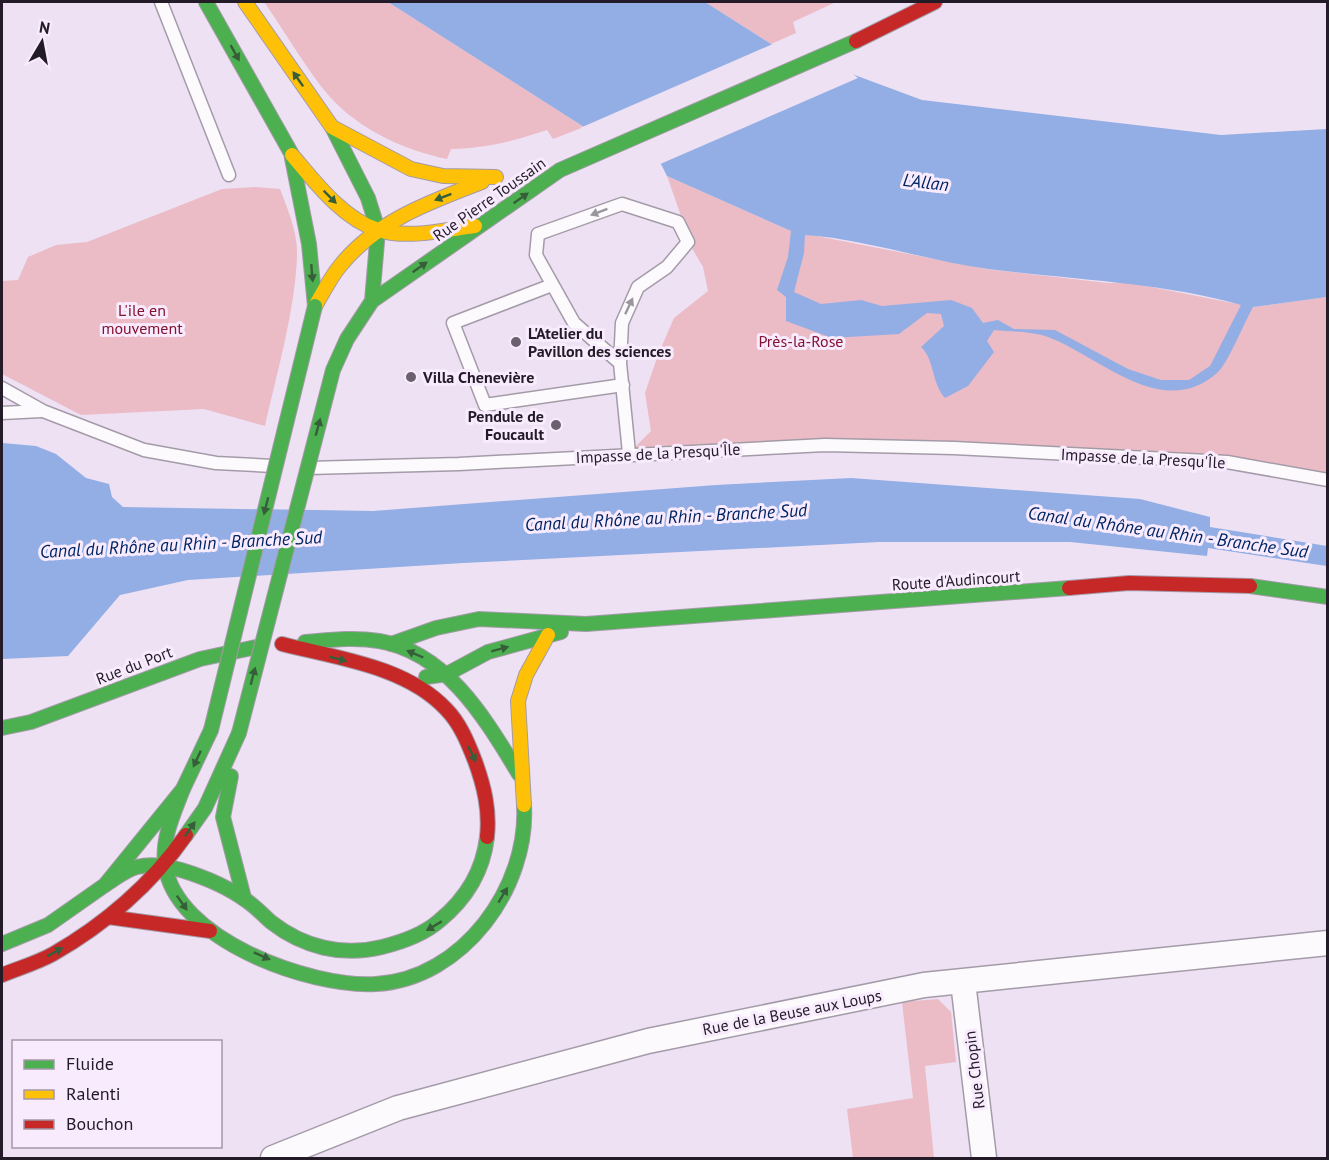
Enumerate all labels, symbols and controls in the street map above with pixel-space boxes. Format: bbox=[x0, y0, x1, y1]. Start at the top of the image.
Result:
north arrow bbox=[12, 12, 72, 72]
text: N bbox=[38, 16, 52, 38]
one-way arrow bbox=[230, 44, 240, 61]
one-way arrow bbox=[292, 72, 304, 88]
street label: Rue Pierre Toussain bbox=[429, 153, 549, 245]
water label: L'Allan bbox=[902, 168, 950, 196]
one-way arrow bbox=[323, 189, 337, 204]
one-way arrow bbox=[512, 192, 528, 204]
one-way arrow bbox=[434, 193, 452, 202]
one-way arrow bbox=[590, 208, 608, 218]
one-way arrow bbox=[412, 261, 427, 273]
one-way arrow bbox=[307, 263, 317, 282]
one-way arrow bbox=[625, 298, 634, 315]
park label: L'ile en mouvement bbox=[101, 300, 183, 338]
place label: L'Atelier du Pavillon des sciences bbox=[528, 323, 671, 361]
park label: Près-la-Rose bbox=[758, 331, 844, 351]
marker: L'Atelier du Pavillon des sciences bbox=[509, 335, 523, 349]
place label: Villa Chenevière bbox=[422, 367, 534, 387]
marker: Villa Chenevière bbox=[404, 370, 418, 384]
place label: Pendule de Foucault bbox=[468, 406, 544, 444]
one-way arrow bbox=[314, 417, 324, 436]
marker: Pendule de Foucault bbox=[549, 418, 563, 432]
street label: Impasse de la Presqu'Île bbox=[575, 439, 741, 467]
street label: Impasse de la Presqu'Île bbox=[1060, 444, 1226, 472]
one-way arrow bbox=[260, 497, 270, 515]
water label: Canal du Rhône au Rhin - Branche Sud bbox=[524, 498, 809, 536]
water label: Canal du Rhône au Rhin - Branche Sud bbox=[1026, 501, 1310, 563]
water label: Canal du Rhône au Rhin - Branche Sud bbox=[39, 525, 324, 563]
street label: Route d'Audincourt bbox=[891, 565, 1021, 594]
street label: Rue du Port bbox=[93, 641, 176, 689]
one-way arrow bbox=[491, 644, 509, 653]
one-way arrow bbox=[406, 649, 424, 659]
one-way arrow bbox=[329, 655, 347, 664]
one-way arrow bbox=[249, 667, 259, 685]
one-way arrow bbox=[468, 745, 477, 762]
one-way arrow bbox=[192, 751, 201, 768]
one-way arrow bbox=[184, 821, 196, 837]
one-way arrow bbox=[497, 887, 508, 903]
one-way arrow bbox=[176, 895, 188, 911]
one-way arrow bbox=[425, 921, 442, 931]
one-way arrow bbox=[47, 947, 64, 957]
one-way arrow bbox=[254, 951, 272, 961]
street label: Rue de la Beuse aux Loups bbox=[701, 985, 883, 1039]
street label: Rue Chopin bbox=[959, 1030, 989, 1110]
legend bbox=[12, 1040, 222, 1148]
text: Fluide bbox=[66, 1052, 114, 1075]
text: Ralenti bbox=[66, 1082, 121, 1105]
text: Bouchon bbox=[66, 1112, 133, 1135]

